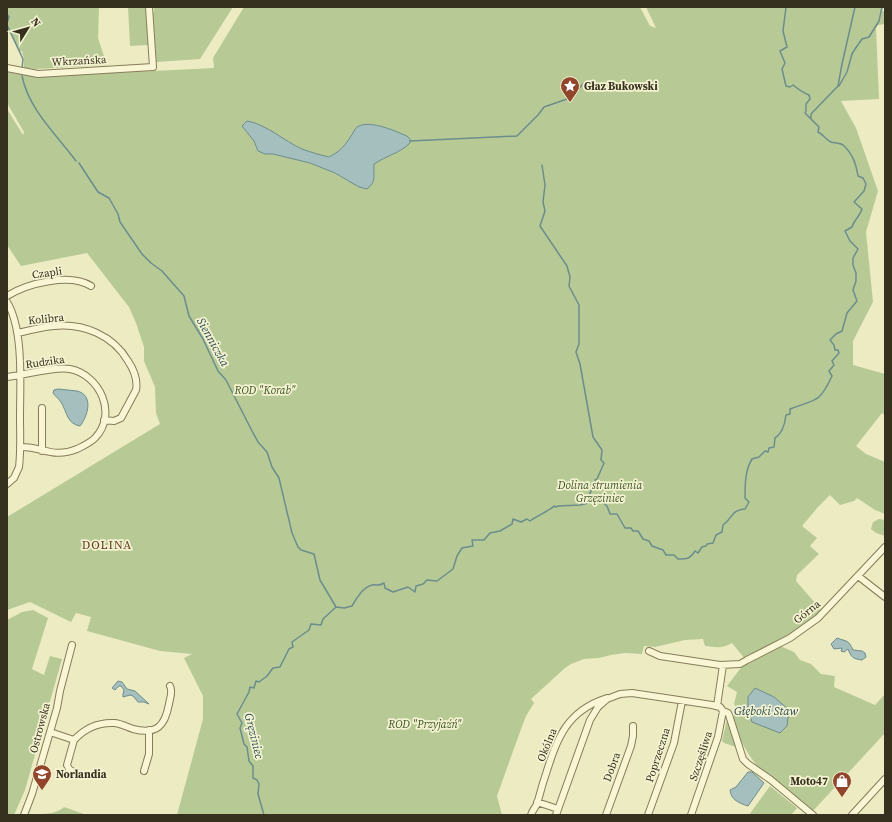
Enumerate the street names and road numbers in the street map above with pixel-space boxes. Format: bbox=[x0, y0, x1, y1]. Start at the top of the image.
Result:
street label: Wkrzańska bbox=[51, 52, 107, 70]
street label: Czapli bbox=[31, 263, 63, 283]
street label: Kolibra bbox=[27, 310, 65, 328]
street label: Rudzika bbox=[24, 352, 66, 372]
street label: Górna bbox=[790, 596, 824, 627]
street label: Ostrowska bbox=[26, 701, 54, 755]
street label: Poprzeczna bbox=[642, 725, 674, 784]
street label: Okólna bbox=[533, 726, 561, 764]
street label: Szczęśliwa bbox=[686, 729, 716, 783]
street label: Dobra bbox=[600, 750, 624, 784]

